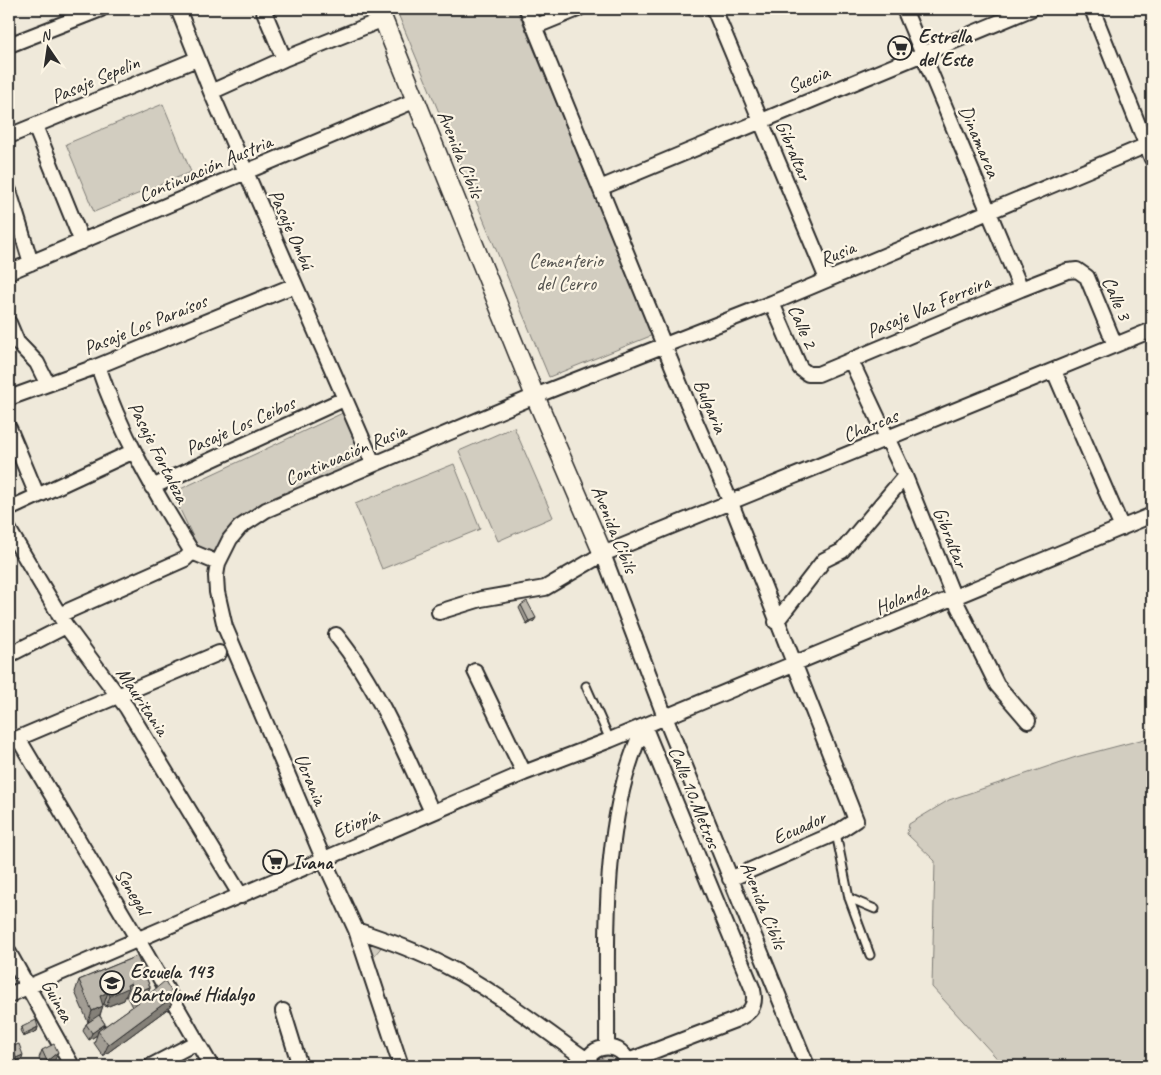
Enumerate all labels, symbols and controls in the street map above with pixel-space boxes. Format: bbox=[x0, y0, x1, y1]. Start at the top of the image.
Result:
north arrow bbox=[22, 22, 72, 72]
place label: Estrella del Este bbox=[918, 24, 974, 72]
text: N bbox=[39, 26, 54, 45]
supermarket icon: Estrella del Este bbox=[887, 35, 913, 61]
street label: Pasaje Sepelin bbox=[47, 49, 144, 109]
street label: Suecia bbox=[784, 59, 834, 99]
street label: Dinamarca bbox=[953, 101, 1006, 182]
street label: Avenida Cibils bbox=[432, 107, 490, 204]
street label: Gibraltar bbox=[770, 116, 818, 186]
street label: Continuación Austria bbox=[135, 128, 277, 208]
street label: Pasaje Ombú bbox=[263, 185, 321, 274]
street label: Rusia bbox=[816, 234, 860, 272]
park label: Cementerio del Cerro bbox=[529, 248, 605, 296]
street label: Pasaje Vaz Ferreira bbox=[863, 268, 995, 344]
street label: Calle 3 bbox=[1096, 272, 1138, 326]
street label: Pasaje Los Paraísos bbox=[80, 288, 213, 361]
street label: Calle 2 bbox=[782, 300, 824, 354]
street label: Bulgaria bbox=[688, 375, 734, 438]
street label: Pasaje Los Ceibos bbox=[182, 389, 301, 461]
street label: Pasaje Fortaleza bbox=[122, 398, 195, 508]
street label: Charcas bbox=[839, 402, 903, 448]
street label: Continuación Rusia bbox=[281, 417, 411, 491]
street label: Avenida Cibils bbox=[586, 482, 644, 579]
street label: Gibraltar bbox=[927, 503, 975, 573]
street label: Holanda bbox=[871, 576, 933, 620]
street label: Mauritania bbox=[110, 662, 176, 742]
street label: Calle 10 Metros bbox=[663, 743, 727, 854]
street label: Ucrania bbox=[289, 750, 333, 810]
street label: Etiopía bbox=[328, 802, 383, 844]
street label: Ecuador bbox=[769, 804, 831, 850]
supermarket icon: Ivana bbox=[262, 849, 288, 875]
place label: Ivana bbox=[292, 850, 334, 875]
street label: Avenida Cibils bbox=[735, 858, 793, 955]
street label: Senegal bbox=[109, 863, 158, 922]
place label: Escuela 143 Bartolomé Hidalgo bbox=[130, 959, 256, 1007]
school or university icon: Escuela 143 Bartolomé Hidalgo bbox=[99, 970, 125, 996]
street label: Guinea bbox=[36, 974, 80, 1027]

